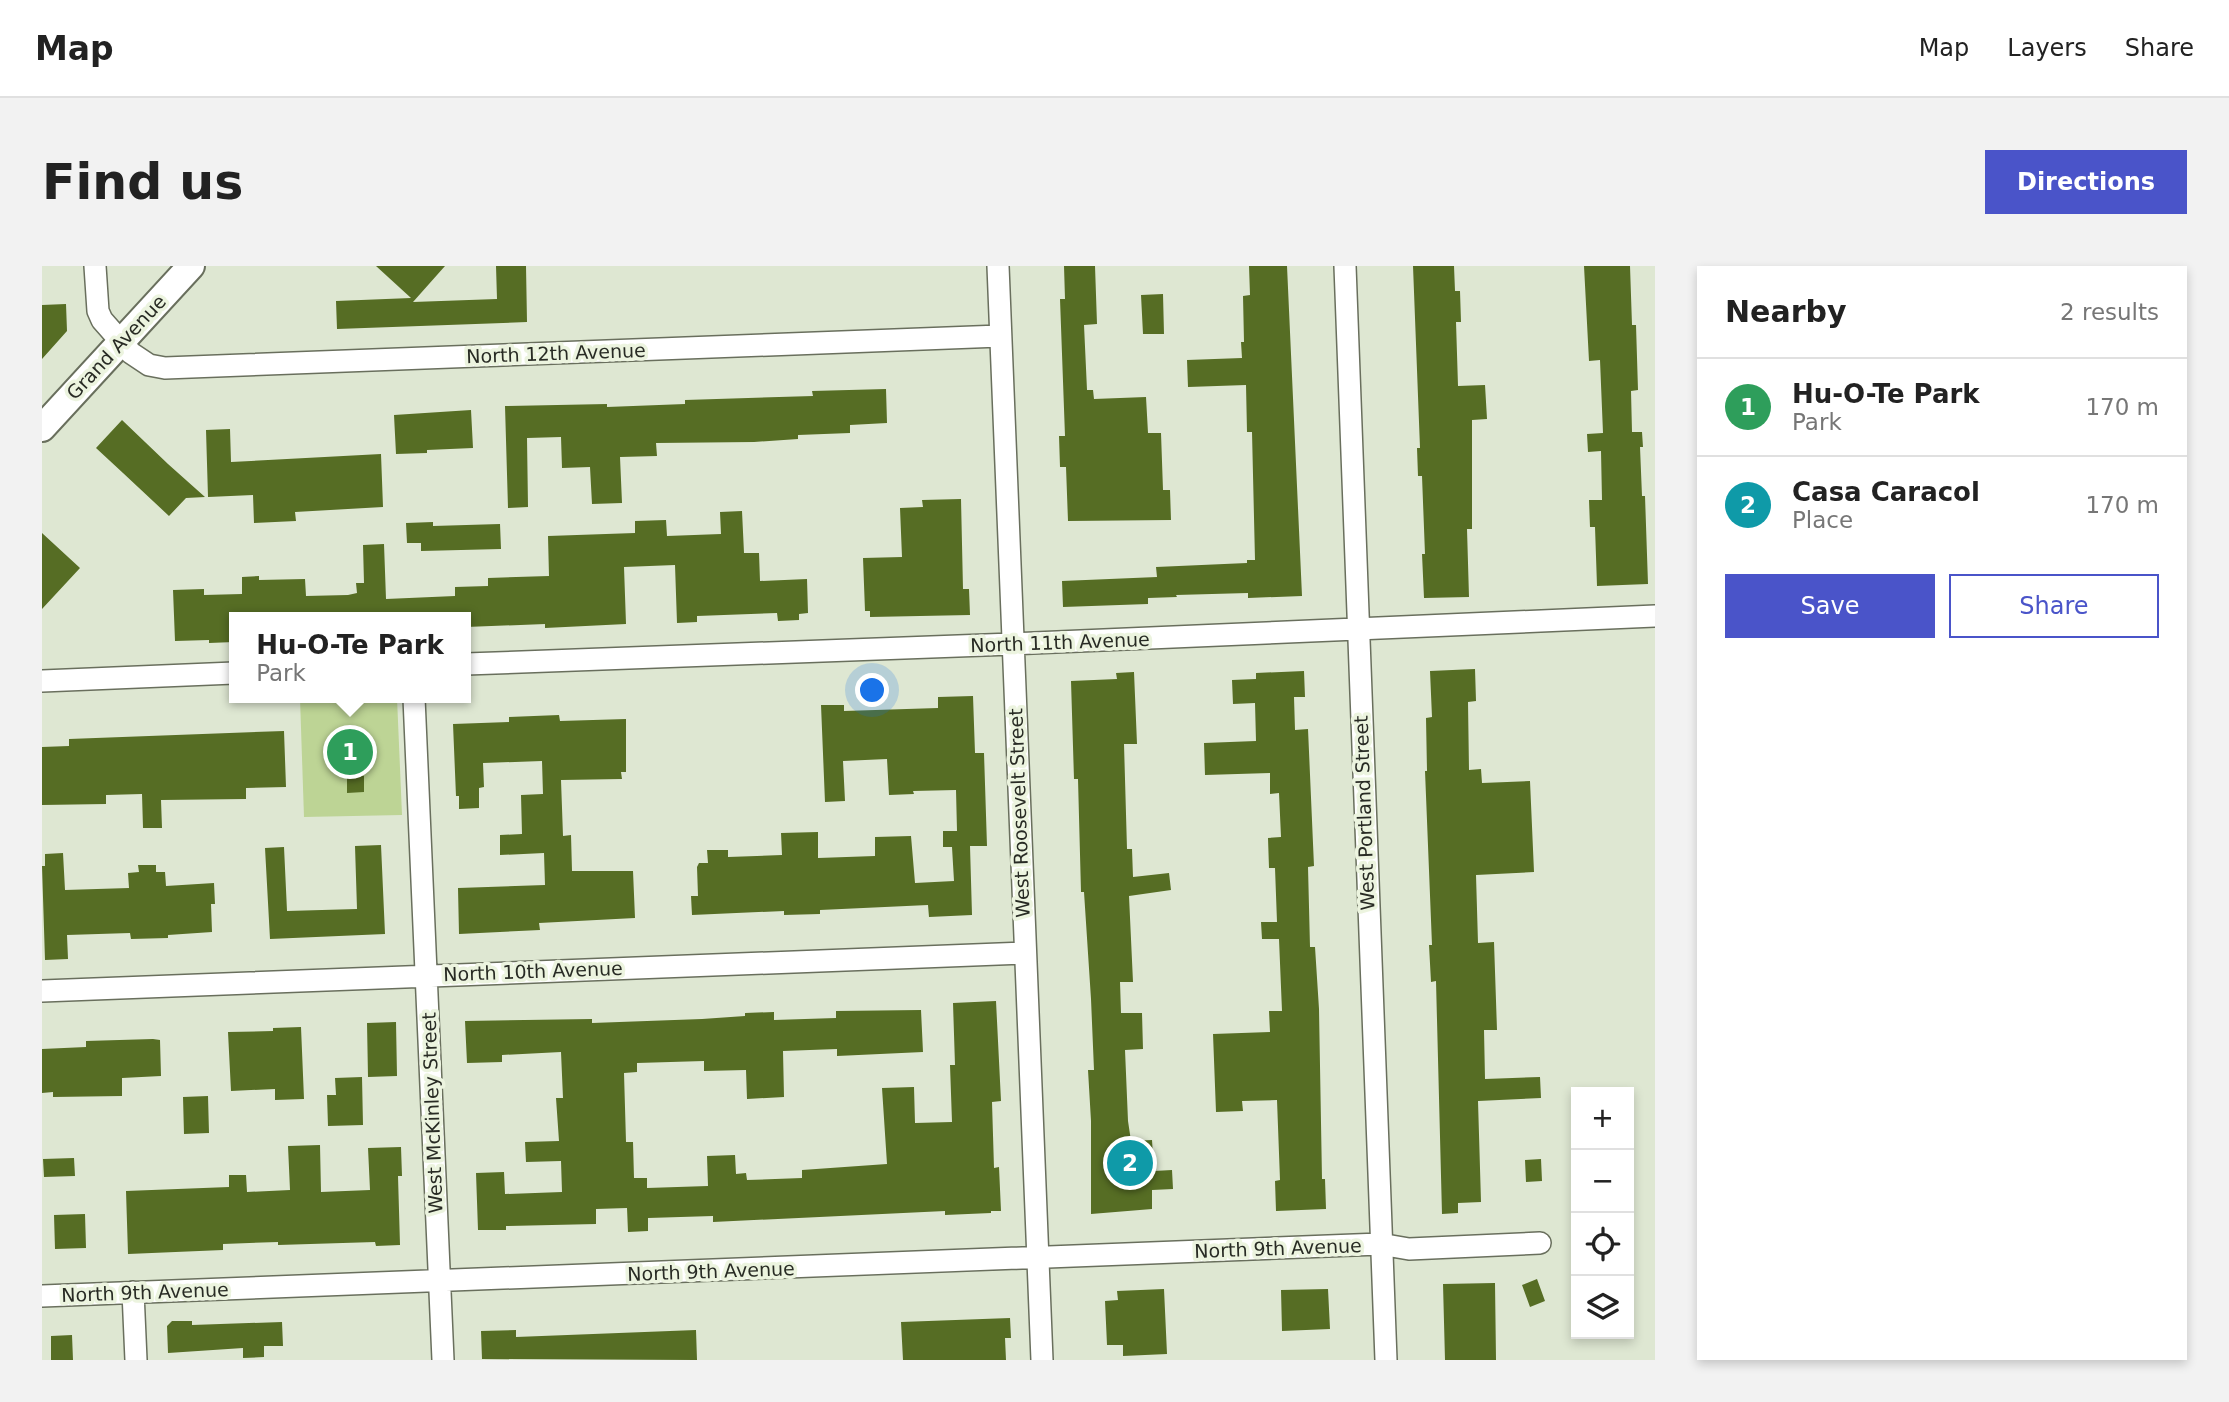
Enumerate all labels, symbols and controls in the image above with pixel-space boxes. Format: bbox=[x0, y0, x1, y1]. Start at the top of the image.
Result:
text: Map bbox=[35, 29, 114, 68]
text: Map bbox=[1919, 34, 1969, 62]
text: Layers bbox=[2007, 34, 2087, 62]
text: Share bbox=[2125, 34, 2194, 62]
button: Directions bbox=[1985, 150, 2187, 214]
text: Find us bbox=[42, 154, 243, 211]
street label: Grand Avenue bbox=[62, 290, 170, 404]
text: Nearby bbox=[1725, 294, 1847, 329]
text: 2 results bbox=[2060, 299, 2159, 325]
street label: North 12th Avenue bbox=[466, 339, 646, 367]
text: Hu-O-Te Park bbox=[1792, 379, 1980, 409]
text: 1 bbox=[1740, 394, 1756, 420]
text: 170 m bbox=[2085, 394, 2159, 420]
text: Park bbox=[1792, 409, 1842, 435]
text: Casa Caracol bbox=[1792, 477, 1980, 507]
text: 2 bbox=[1740, 492, 1756, 518]
text: 170 m bbox=[2085, 492, 2159, 518]
text: Place bbox=[1792, 507, 1853, 533]
button: Save bbox=[1725, 574, 1935, 638]
button: Share bbox=[1949, 574, 2159, 638]
popup bbox=[229, 612, 471, 703]
street label: North 11th Avenue bbox=[970, 628, 1150, 656]
text: Hu-O-Te Park bbox=[256, 630, 444, 660]
text: Park bbox=[256, 660, 306, 686]
your location bbox=[855, 673, 889, 707]
street label: West Roosevelt Street bbox=[1004, 708, 1034, 918]
street label: West Portland Street bbox=[1350, 715, 1378, 911]
pin: 1 bbox=[327, 726, 373, 778]
street label: North 10th Avenue bbox=[443, 957, 623, 985]
street label: West McKinley Street bbox=[417, 1012, 447, 1214]
map controls bbox=[1571, 1087, 1634, 1339]
button: + bbox=[1571, 1087, 1634, 1150]
pin: 2 bbox=[1107, 1137, 1153, 1189]
button: − bbox=[1571, 1150, 1634, 1213]
button: locate bbox=[1571, 1213, 1634, 1276]
street label: North 9th Avenue bbox=[1194, 1234, 1362, 1262]
street label: North 9th Avenue bbox=[627, 1257, 795, 1285]
button: layers bbox=[1571, 1276, 1634, 1339]
street label: North 9th Avenue bbox=[61, 1278, 229, 1306]

